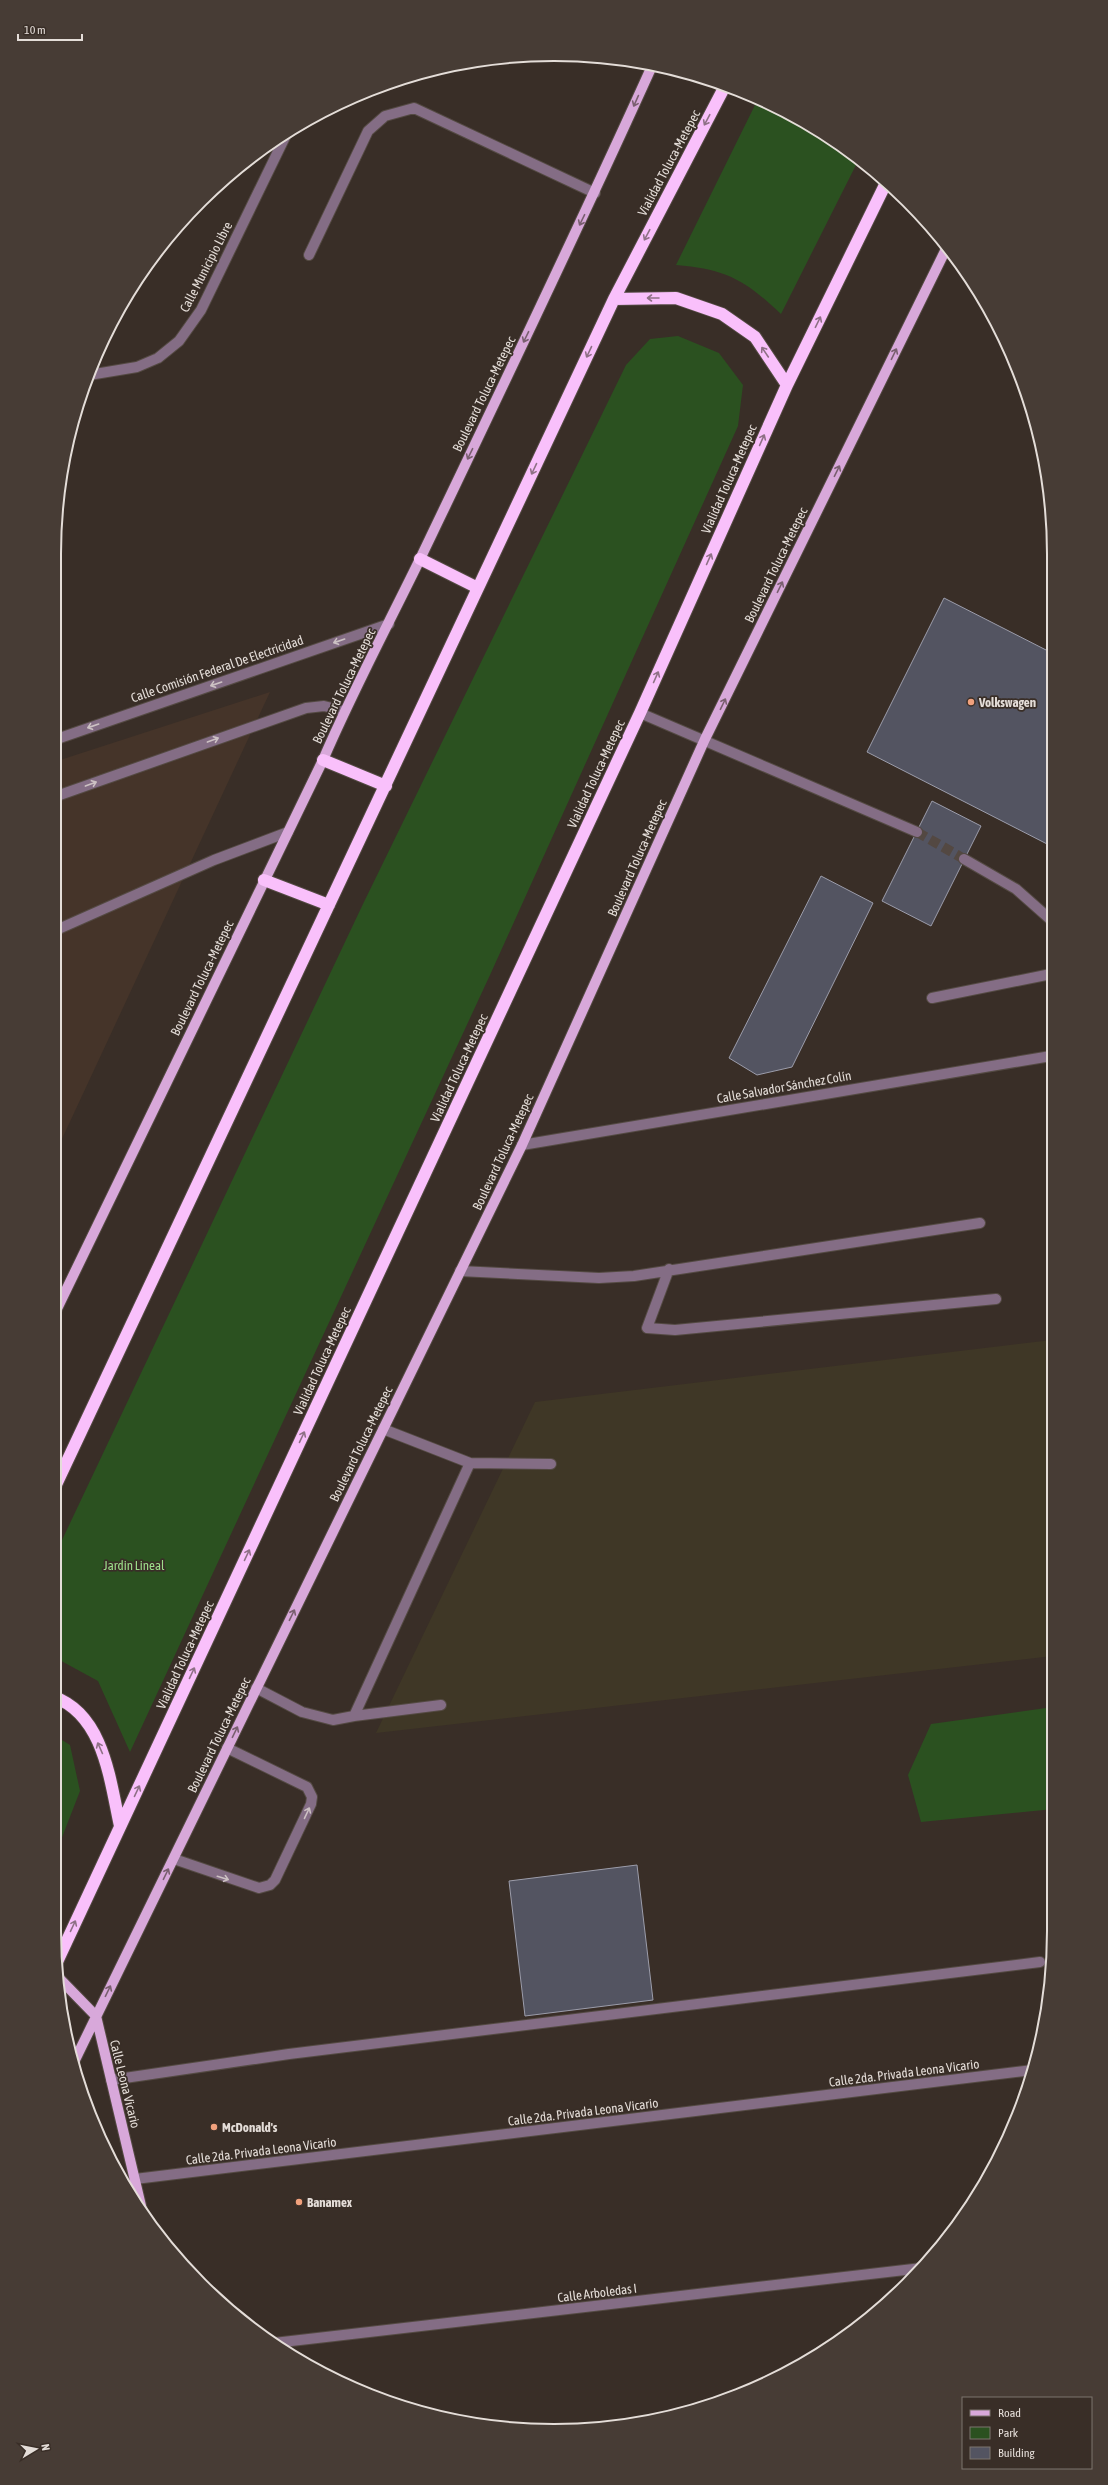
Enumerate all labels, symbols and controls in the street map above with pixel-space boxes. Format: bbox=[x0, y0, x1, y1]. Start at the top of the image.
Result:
scale bar bbox=[18, 16, 82, 42]
text: 10 m bbox=[24, 23, 46, 37]
one-way arrow bbox=[632, 95, 639, 107]
street label: Vialidad Toluca-Metepec bbox=[635, 107, 703, 219]
one-way arrow bbox=[703, 114, 710, 126]
one-way arrow bbox=[578, 213, 585, 225]
street label: Calle Municipio Libre bbox=[177, 219, 235, 315]
one-way arrow bbox=[643, 229, 650, 241]
one-way arrow bbox=[647, 295, 660, 302]
one-way arrow bbox=[815, 317, 822, 329]
one-way arrow bbox=[522, 331, 529, 343]
street label: Boulevard Toluca-Metepec bbox=[450, 334, 519, 454]
one-way arrow bbox=[585, 346, 592, 358]
one-way arrow bbox=[761, 347, 769, 358]
one-way arrow bbox=[891, 348, 898, 360]
street label: Vialidad Toluca-Metepec bbox=[698, 422, 760, 536]
one-way arrow bbox=[759, 434, 766, 446]
one-way arrow bbox=[466, 448, 473, 460]
one-way arrow bbox=[530, 463, 537, 475]
one-way arrow bbox=[834, 465, 841, 477]
street label: Boulevard Toluca-Metepec bbox=[742, 505, 811, 625]
one-way arrow bbox=[706, 553, 713, 565]
one-way arrow bbox=[777, 582, 784, 594]
street label: Boulevard Toluca-Metepec bbox=[310, 626, 379, 746]
street label: Calle Comisión Federal De Electricidad bbox=[129, 632, 305, 706]
one-way arrow bbox=[332, 638, 345, 645]
one-way arrow bbox=[653, 672, 660, 684]
one-way arrow bbox=[210, 680, 222, 688]
place label: Volkswagen bbox=[978, 695, 1036, 710]
marker: Volkswagen bbox=[966, 697, 976, 707]
one-way arrow bbox=[720, 698, 727, 710]
street label: Vialidad Toluca-Metepec bbox=[564, 717, 628, 831]
one-way arrow bbox=[87, 723, 100, 730]
one-way arrow bbox=[207, 736, 219, 744]
one-way arrow bbox=[84, 780, 97, 787]
street label: Boulevard Toluca-Metepec bbox=[604, 797, 670, 919]
street label: Boulevard Toluca-Metepec bbox=[168, 918, 237, 1038]
street label: Vialidad Toluca-Metepec bbox=[427, 1011, 491, 1125]
street label: Calle Salvador Sánchez Colín bbox=[716, 1068, 852, 1106]
street label: Boulevard Toluca-Metepec bbox=[469, 1091, 537, 1212]
street label: Vialidad Toluca-Metepec bbox=[290, 1304, 354, 1418]
street label: Boulevard Toluca-Metepec bbox=[327, 1384, 396, 1504]
one-way arrow bbox=[299, 1432, 306, 1444]
one-way arrow bbox=[244, 1549, 251, 1561]
park label: Jardin Lineal bbox=[104, 1558, 165, 1573]
street label: Vialidad Toluca-Metepec bbox=[153, 1598, 217, 1712]
one-way arrow bbox=[289, 1610, 296, 1622]
one-way arrow bbox=[189, 1667, 196, 1679]
street label: Boulevard Toluca-Metepec bbox=[185, 1675, 254, 1795]
one-way arrow bbox=[231, 1726, 239, 1738]
one-way arrow bbox=[95, 1742, 103, 1754]
one-way arrow bbox=[134, 1785, 141, 1797]
one-way arrow bbox=[304, 1808, 311, 1820]
one-way arrow bbox=[163, 1869, 170, 1881]
one-way arrow bbox=[217, 1875, 230, 1882]
one-way arrow bbox=[70, 1921, 77, 1933]
one-way arrow bbox=[105, 1985, 112, 1997]
street label: Calle Leona Vicario bbox=[107, 2038, 143, 2130]
street label: Calle 2da. Privada Leona Vicario bbox=[828, 2056, 980, 2090]
street label: Calle 2da. Privada Leona Vicario bbox=[507, 2095, 659, 2129]
place label: McDonald's bbox=[222, 2120, 278, 2135]
marker: McDonald's bbox=[209, 2122, 219, 2132]
street label: Calle 2da. Privada Leona Vicario bbox=[185, 2134, 337, 2168]
place label: Banamex bbox=[307, 2195, 353, 2210]
marker: Banamex bbox=[294, 2197, 304, 2207]
street label: Calle Arboledas I bbox=[556, 2281, 638, 2305]
legend bbox=[962, 2397, 1092, 2469]
text: Road bbox=[998, 2406, 1021, 2420]
text: Park bbox=[998, 2426, 1019, 2440]
north arrow bbox=[16, 2429, 56, 2469]
text: N bbox=[39, 2443, 52, 2452]
text: Building bbox=[998, 2446, 1036, 2460]

